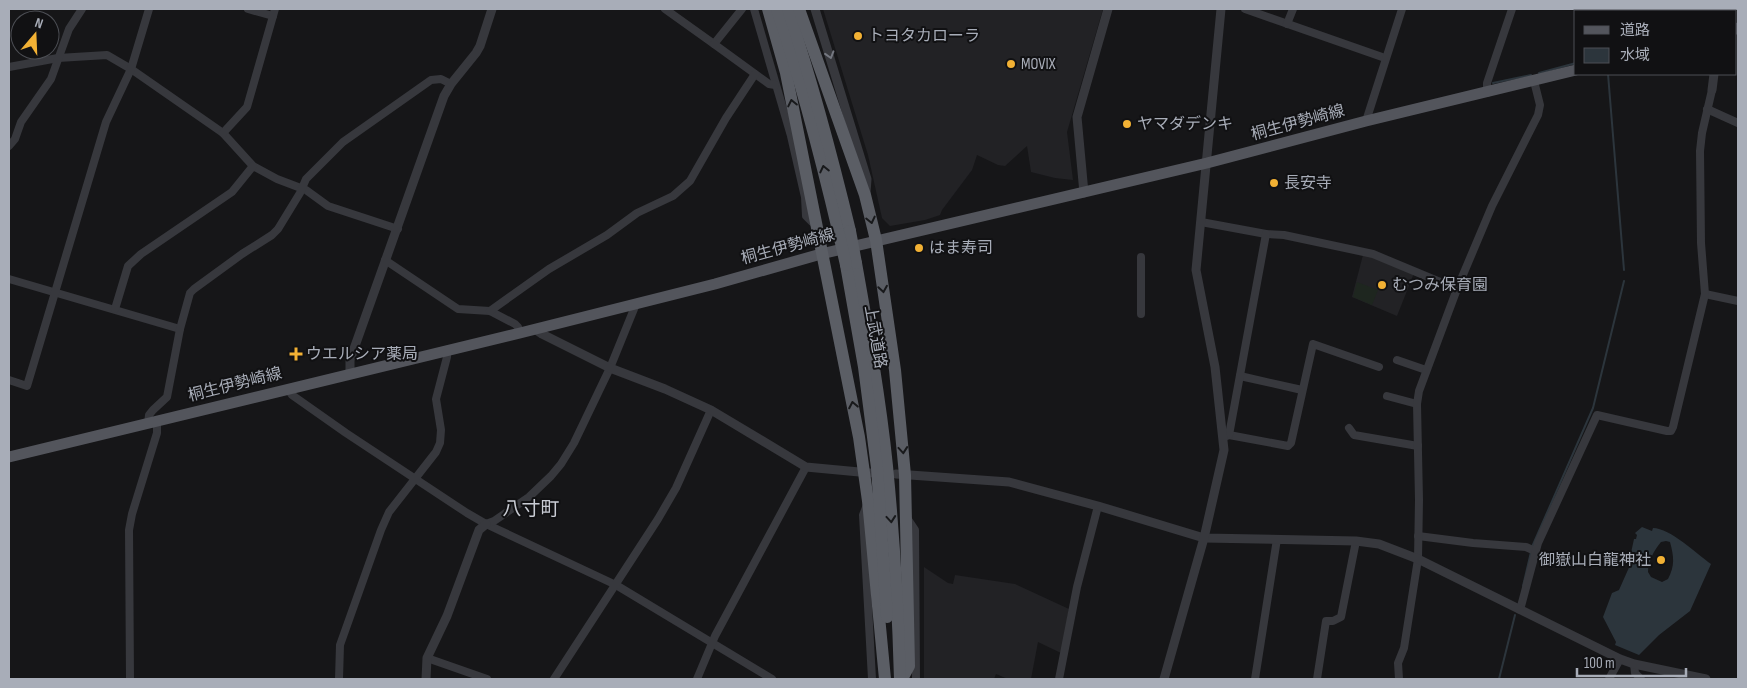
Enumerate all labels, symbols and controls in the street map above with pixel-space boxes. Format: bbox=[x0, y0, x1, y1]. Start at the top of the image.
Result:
north arrow bbox=[10, 10, 60, 60]
legend bbox=[1574, 10, 1737, 75]
text: N bbox=[33, 14, 45, 32]
text: 道路 bbox=[1620, 21, 1650, 40]
place label: トヨタカローラ bbox=[868, 27, 980, 46]
marker: トヨタカローラ bbox=[852, 30, 864, 42]
text: 水域 bbox=[1620, 46, 1650, 65]
one-way arrow bbox=[825, 50, 835, 59]
place label: MOVIX bbox=[1021, 55, 1056, 74]
marker: MOVIX bbox=[1005, 58, 1017, 70]
one-way arrow bbox=[787, 98, 798, 107]
street label: 桐生伊勢崎線 bbox=[1249, 101, 1347, 145]
place label: ヤマダデンキ bbox=[1137, 115, 1233, 134]
marker: ヤマダデンキ bbox=[1121, 118, 1133, 130]
one-way arrow bbox=[819, 165, 830, 174]
place label: 長安寺 bbox=[1284, 174, 1332, 193]
marker: 長安寺 bbox=[1268, 177, 1280, 189]
one-way arrow bbox=[865, 216, 876, 225]
street label: 桐生伊勢崎線 bbox=[739, 225, 837, 269]
place label: はま寿司 bbox=[929, 239, 993, 258]
marker: はま寿司 bbox=[913, 242, 925, 254]
place label: むつみ保育園 bbox=[1392, 276, 1488, 295]
marker: むつみ保育園 bbox=[1376, 279, 1388, 291]
one-way arrow bbox=[877, 284, 887, 293]
street label: 上武道路 bbox=[860, 304, 890, 370]
place label: ウエルシア薬局 bbox=[306, 345, 418, 364]
marker: ウエルシア薬局 bbox=[290, 348, 302, 360]
street label: 桐生伊勢崎線 bbox=[186, 364, 284, 406]
one-way arrow bbox=[848, 401, 858, 410]
one-way arrow bbox=[897, 446, 908, 454]
district label: 八寸町 bbox=[502, 498, 560, 521]
one-way arrow bbox=[886, 515, 897, 523]
place label: 御嶽山白龍神社 bbox=[1539, 551, 1651, 570]
marker: 御嶽山白龍神社 bbox=[1655, 554, 1667, 566]
scale bar bbox=[1577, 646, 1686, 678]
text: 100 m bbox=[1584, 654, 1615, 673]

